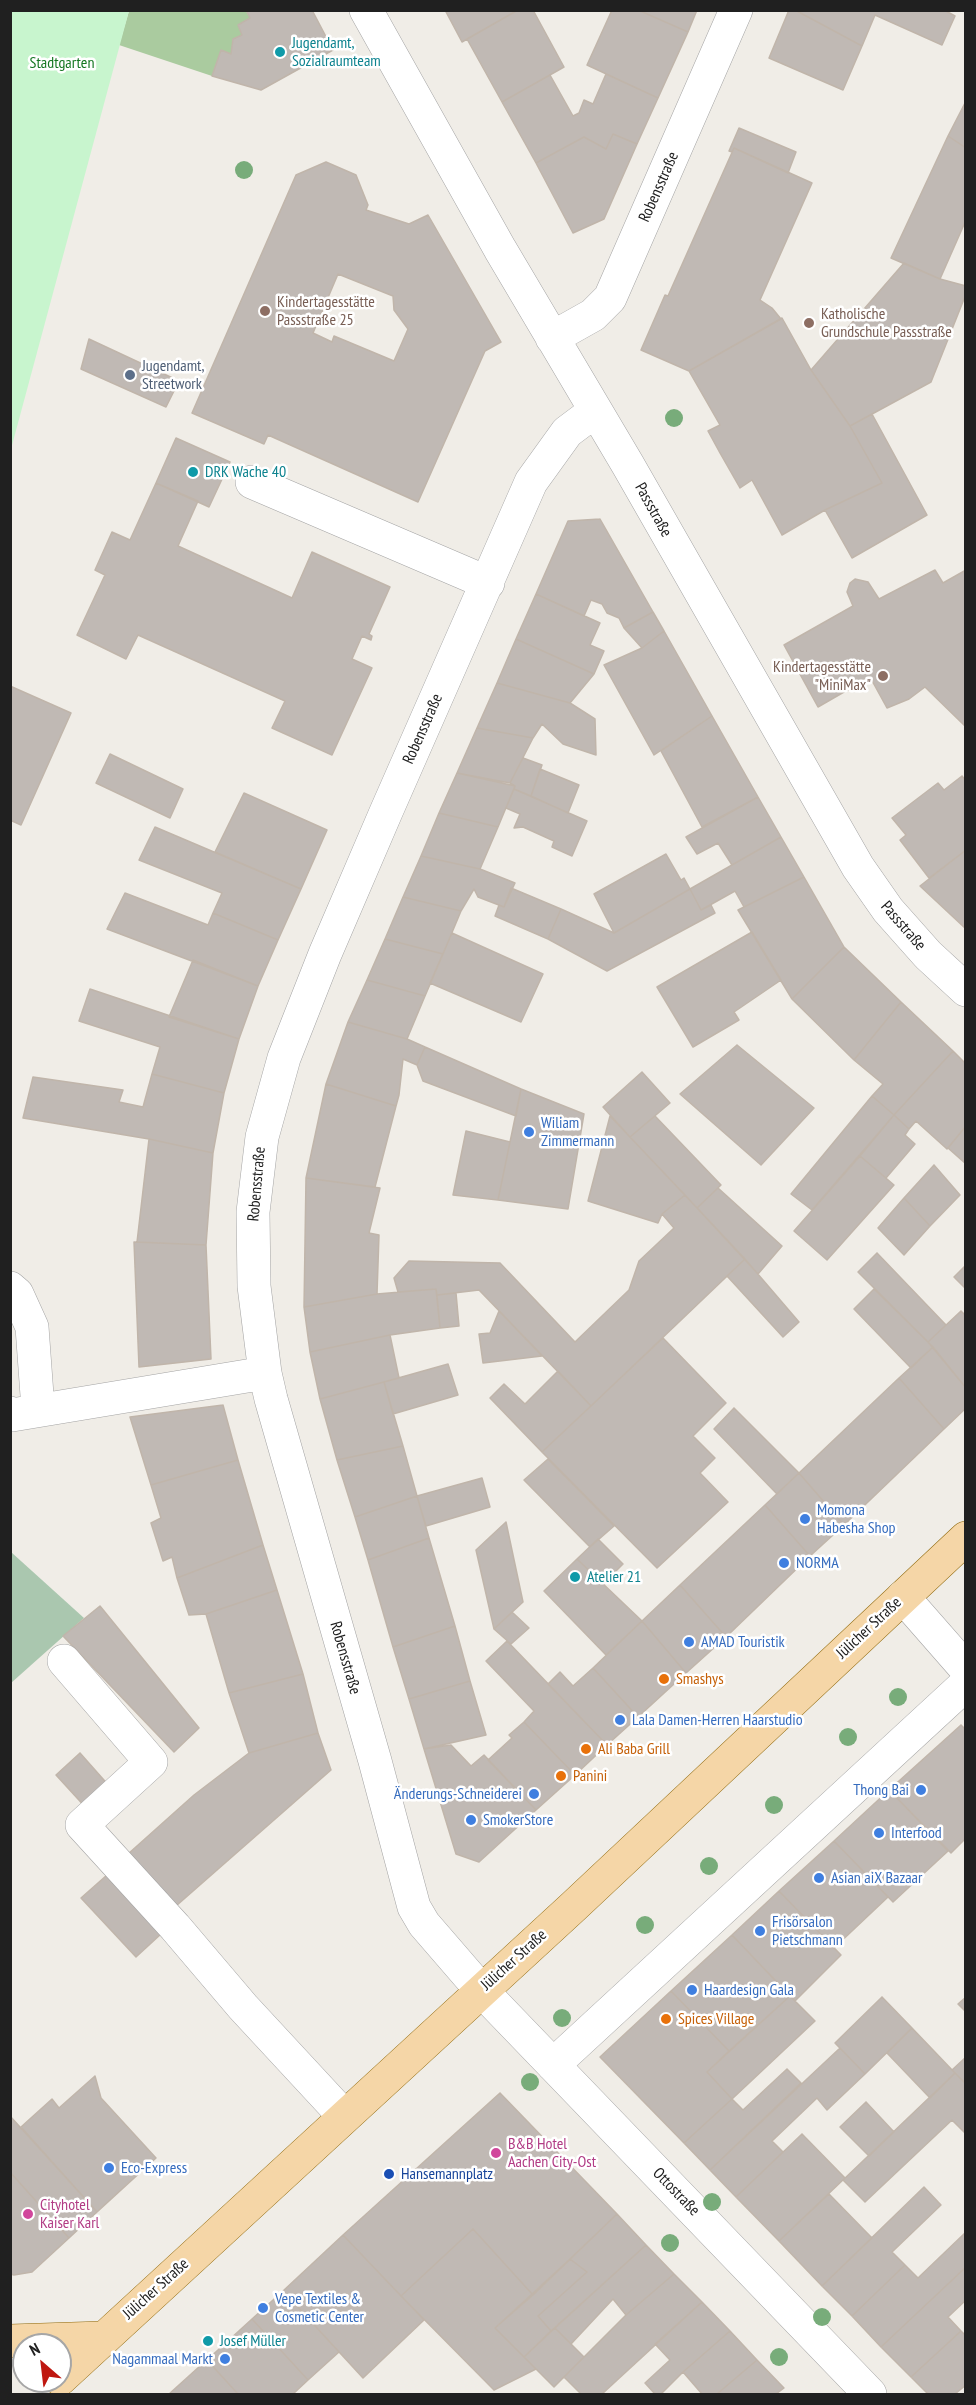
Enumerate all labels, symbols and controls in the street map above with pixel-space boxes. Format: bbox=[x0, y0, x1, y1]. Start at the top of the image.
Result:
place label: Jugendamt, Sozialraumteam bbox=[292, 33, 381, 71]
marker: Jugendamt, Sozialraumteam bbox=[273, 45, 287, 59]
park label: Stadtgarten bbox=[30, 53, 94, 73]
street label: Robensstraße bbox=[635, 149, 683, 225]
place label: Kindertagesstätte Passstraße 25 bbox=[277, 292, 375, 330]
marker: Kindertagesstätte Passstraße 25 bbox=[258, 304, 272, 318]
place label: Katholische Grundschule Passstraße bbox=[821, 304, 952, 342]
marker: Katholische Grundschule Passstraße bbox=[802, 316, 816, 330]
place label: Jugendamt, Streetwork bbox=[142, 356, 204, 394]
marker: Jugendamt, Streetwork bbox=[123, 368, 137, 382]
place label: DRK Wache 40 bbox=[205, 462, 286, 482]
marker: DRK Wache 40 bbox=[186, 465, 200, 479]
street label: Passstraße bbox=[630, 480, 676, 540]
place label: Kindertagesstätte "MiniMax" bbox=[773, 657, 871, 695]
marker: Kindertagesstätte "MiniMax" bbox=[876, 669, 890, 683]
street label: Robensstraße bbox=[399, 691, 447, 767]
street label: Passstraße bbox=[876, 897, 930, 955]
place label: Wiliam Zimmermann bbox=[541, 1113, 614, 1151]
marker: Wiliam Zimmermann bbox=[522, 1125, 536, 1139]
street label: Robensstraße bbox=[244, 1146, 270, 1222]
place label: Momona Habesha Shop bbox=[817, 1500, 896, 1538]
marker: Momona Habesha Shop bbox=[798, 1512, 812, 1526]
place label: NORMA bbox=[796, 1553, 839, 1573]
marker: NORMA bbox=[777, 1556, 791, 1570]
place label: Atelier 21 bbox=[587, 1567, 641, 1587]
marker: Atelier 21 bbox=[568, 1570, 582, 1584]
street label: Jülicher Straße bbox=[833, 1593, 905, 1663]
street label: Robensstraße bbox=[325, 1619, 365, 1697]
place label: AMAD Touristik bbox=[701, 1632, 785, 1652]
marker: AMAD Touristik bbox=[682, 1635, 696, 1649]
place label: Smashys bbox=[676, 1669, 724, 1689]
marker: Smashys bbox=[657, 1672, 671, 1686]
place label: Lala Damen-Herren Haarstudio bbox=[632, 1710, 803, 1730]
marker: Lala Damen-Herren Haarstudio bbox=[613, 1713, 627, 1727]
place label: Ali Baba Grill bbox=[598, 1739, 670, 1759]
marker: Ali Baba Grill bbox=[579, 1742, 593, 1756]
place label: Panini bbox=[573, 1766, 607, 1786]
marker: Panini bbox=[554, 1769, 568, 1783]
place label: Thong Bai bbox=[853, 1780, 909, 1800]
marker: Thong Bai bbox=[914, 1783, 928, 1797]
place label: Änderungs-Schneiderei bbox=[394, 1784, 522, 1804]
marker: Änderungs-Schneiderei bbox=[527, 1787, 541, 1801]
place label: SmokerStore bbox=[483, 1810, 553, 1830]
marker: SmokerStore bbox=[464, 1813, 478, 1827]
place label: Interfood bbox=[891, 1823, 942, 1843]
marker: Interfood bbox=[872, 1826, 886, 1840]
place label: Asian aiX Bazaar bbox=[831, 1868, 922, 1888]
marker: Asian aiX Bazaar bbox=[812, 1871, 826, 1885]
place label: Frisörsalon Pietschmann bbox=[772, 1912, 843, 1950]
marker: Frisörsalon Pietschmann bbox=[753, 1924, 767, 1938]
street label: Jülicher Straße bbox=[477, 1926, 551, 1994]
place label: Haardesign Gala bbox=[704, 1980, 794, 2000]
marker: Haardesign Gala bbox=[685, 1983, 699, 1997]
place label: Spices Village bbox=[678, 2009, 754, 2029]
marker: Spices Village bbox=[659, 2012, 673, 2026]
place label: B&B Hotel Aachen City-Ost bbox=[508, 2134, 596, 2172]
marker: B&B Hotel Aachen City-Ost bbox=[489, 2146, 503, 2160]
place label: Eco-Express bbox=[121, 2158, 187, 2178]
marker: Eco-Express bbox=[102, 2161, 116, 2175]
place label: Hansemannplatz bbox=[401, 2164, 493, 2184]
street label: Ottostraße bbox=[648, 2164, 704, 2220]
marker: Hansemannplatz bbox=[382, 2167, 396, 2181]
place label: Cityhotel Kaiser Karl bbox=[40, 2195, 99, 2233]
marker: Cityhotel Kaiser Karl bbox=[21, 2207, 35, 2221]
street label: Jülicher Straße bbox=[119, 2255, 193, 2323]
place label: Vepe Textiles & Cosmetic Center bbox=[275, 2289, 364, 2327]
marker: Vepe Textiles & Cosmetic Center bbox=[256, 2301, 270, 2315]
place label: Josef Müller bbox=[220, 2331, 286, 2351]
north arrow bbox=[12, 2333, 72, 2393]
marker: Josef Müller bbox=[201, 2334, 215, 2348]
text: N bbox=[26, 2338, 43, 2360]
place label: Nagammaal Markt bbox=[112, 2349, 213, 2369]
marker: Nagammaal Markt bbox=[218, 2352, 232, 2366]

